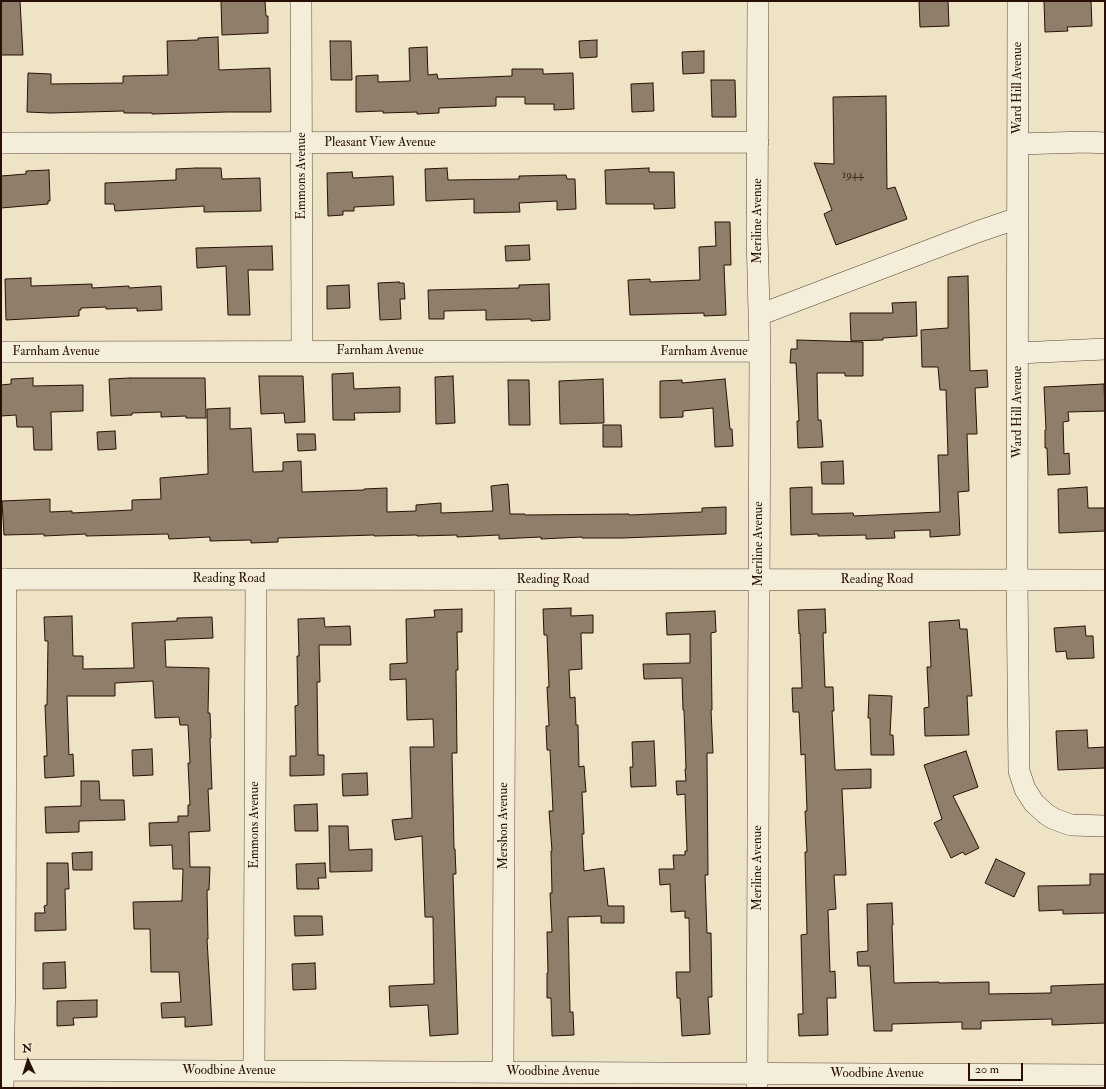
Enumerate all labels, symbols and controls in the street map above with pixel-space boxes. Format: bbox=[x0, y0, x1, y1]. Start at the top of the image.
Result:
street label: Ward Hill Avenue bbox=[1010, 42, 1026, 134]
street label: Emmons Avenue bbox=[294, 132, 310, 220]
street label: Pleasant View Avenue bbox=[324, 135, 436, 151]
house number: 1944 bbox=[842, 169, 864, 183]
street label: Meriline Avenue bbox=[750, 178, 766, 264]
street label: Farnham Avenue bbox=[336, 343, 424, 359]
street label: Farnham Avenue bbox=[12, 344, 100, 360]
street label: Farnham Avenue bbox=[660, 344, 748, 360]
street label: Ward Hill Avenue bbox=[1010, 366, 1026, 458]
street label: Meriline Avenue bbox=[751, 501, 767, 587]
street label: Reading Road bbox=[193, 571, 265, 587]
street label: Reading Road bbox=[517, 572, 589, 588]
street label: Reading Road bbox=[841, 572, 913, 588]
street label: Emmons Avenue bbox=[247, 781, 263, 869]
street label: Mershon Avenue bbox=[496, 782, 512, 870]
street label: Meriline Avenue bbox=[750, 825, 766, 911]
north arrow bbox=[8, 1041, 48, 1081]
text: N bbox=[22, 1042, 32, 1055]
scale bar bbox=[970, 1055, 1025, 1081]
text: 20 m bbox=[975, 1062, 999, 1077]
street label: Woodbine Avenue bbox=[182, 1063, 276, 1079]
street label: Woodbine Avenue bbox=[506, 1064, 600, 1080]
street label: Woodbine Avenue bbox=[830, 1066, 924, 1082]

